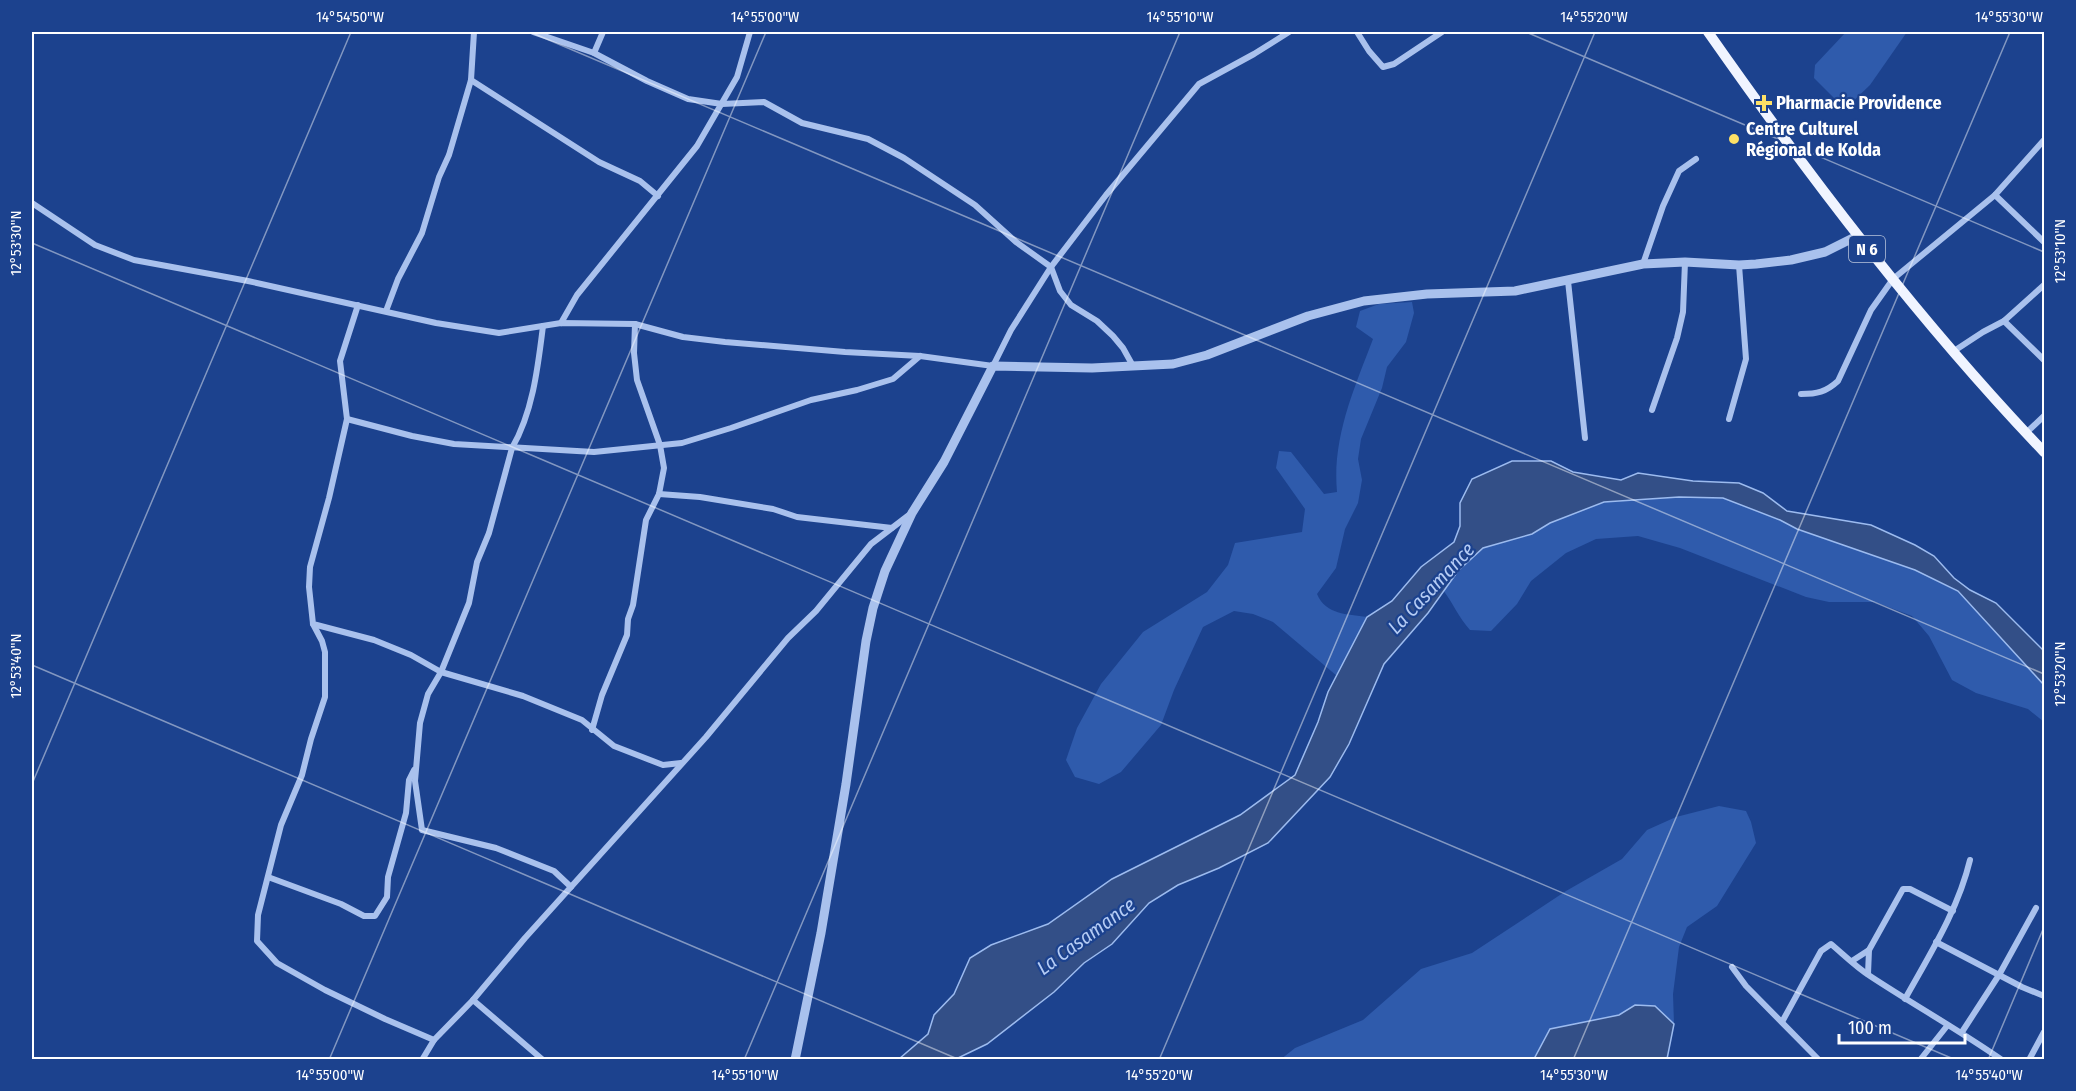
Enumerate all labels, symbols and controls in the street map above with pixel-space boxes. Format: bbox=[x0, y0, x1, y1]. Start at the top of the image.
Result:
text: 14°54'50"W bbox=[316, 8, 384, 26]
text: 14°55'00"W bbox=[731, 8, 799, 26]
text: 14°55'10"W bbox=[1147, 8, 1213, 26]
text: 14°55'20"W bbox=[1560, 8, 1628, 26]
text: 14°55'30"W bbox=[1975, 8, 2043, 26]
place label: Pharmacie Providence bbox=[1776, 92, 1942, 114]
marker: Pharmacie Providence bbox=[1757, 96, 1771, 110]
place label: Centre Culturel Régional de Kolda bbox=[1746, 118, 1881, 161]
marker: Centre Culturel Régional de Kolda bbox=[1727, 132, 1741, 146]
text: 12°53'30"N bbox=[7, 210, 25, 276]
text: 12°53'10"N bbox=[2051, 219, 2069, 283]
road number: N 6 bbox=[1849, 236, 1885, 262]
water label: La Casamance bbox=[1383, 537, 1480, 639]
text: 12°53'40"N bbox=[7, 633, 25, 699]
text: 12°53'20"N bbox=[2051, 641, 2069, 707]
water label: La Casamance bbox=[1032, 892, 1140, 980]
scale bar bbox=[1839, 1007, 1965, 1045]
text: 100 m bbox=[1848, 1017, 1892, 1039]
text: 14°55'00"W bbox=[296, 1066, 364, 1084]
text: 14°55'10"W bbox=[712, 1066, 778, 1084]
text: 14°55'20"W bbox=[1125, 1066, 1193, 1084]
text: 14°55'30"W bbox=[1540, 1066, 1608, 1084]
text: 14°55'40"W bbox=[1955, 1066, 2023, 1084]

